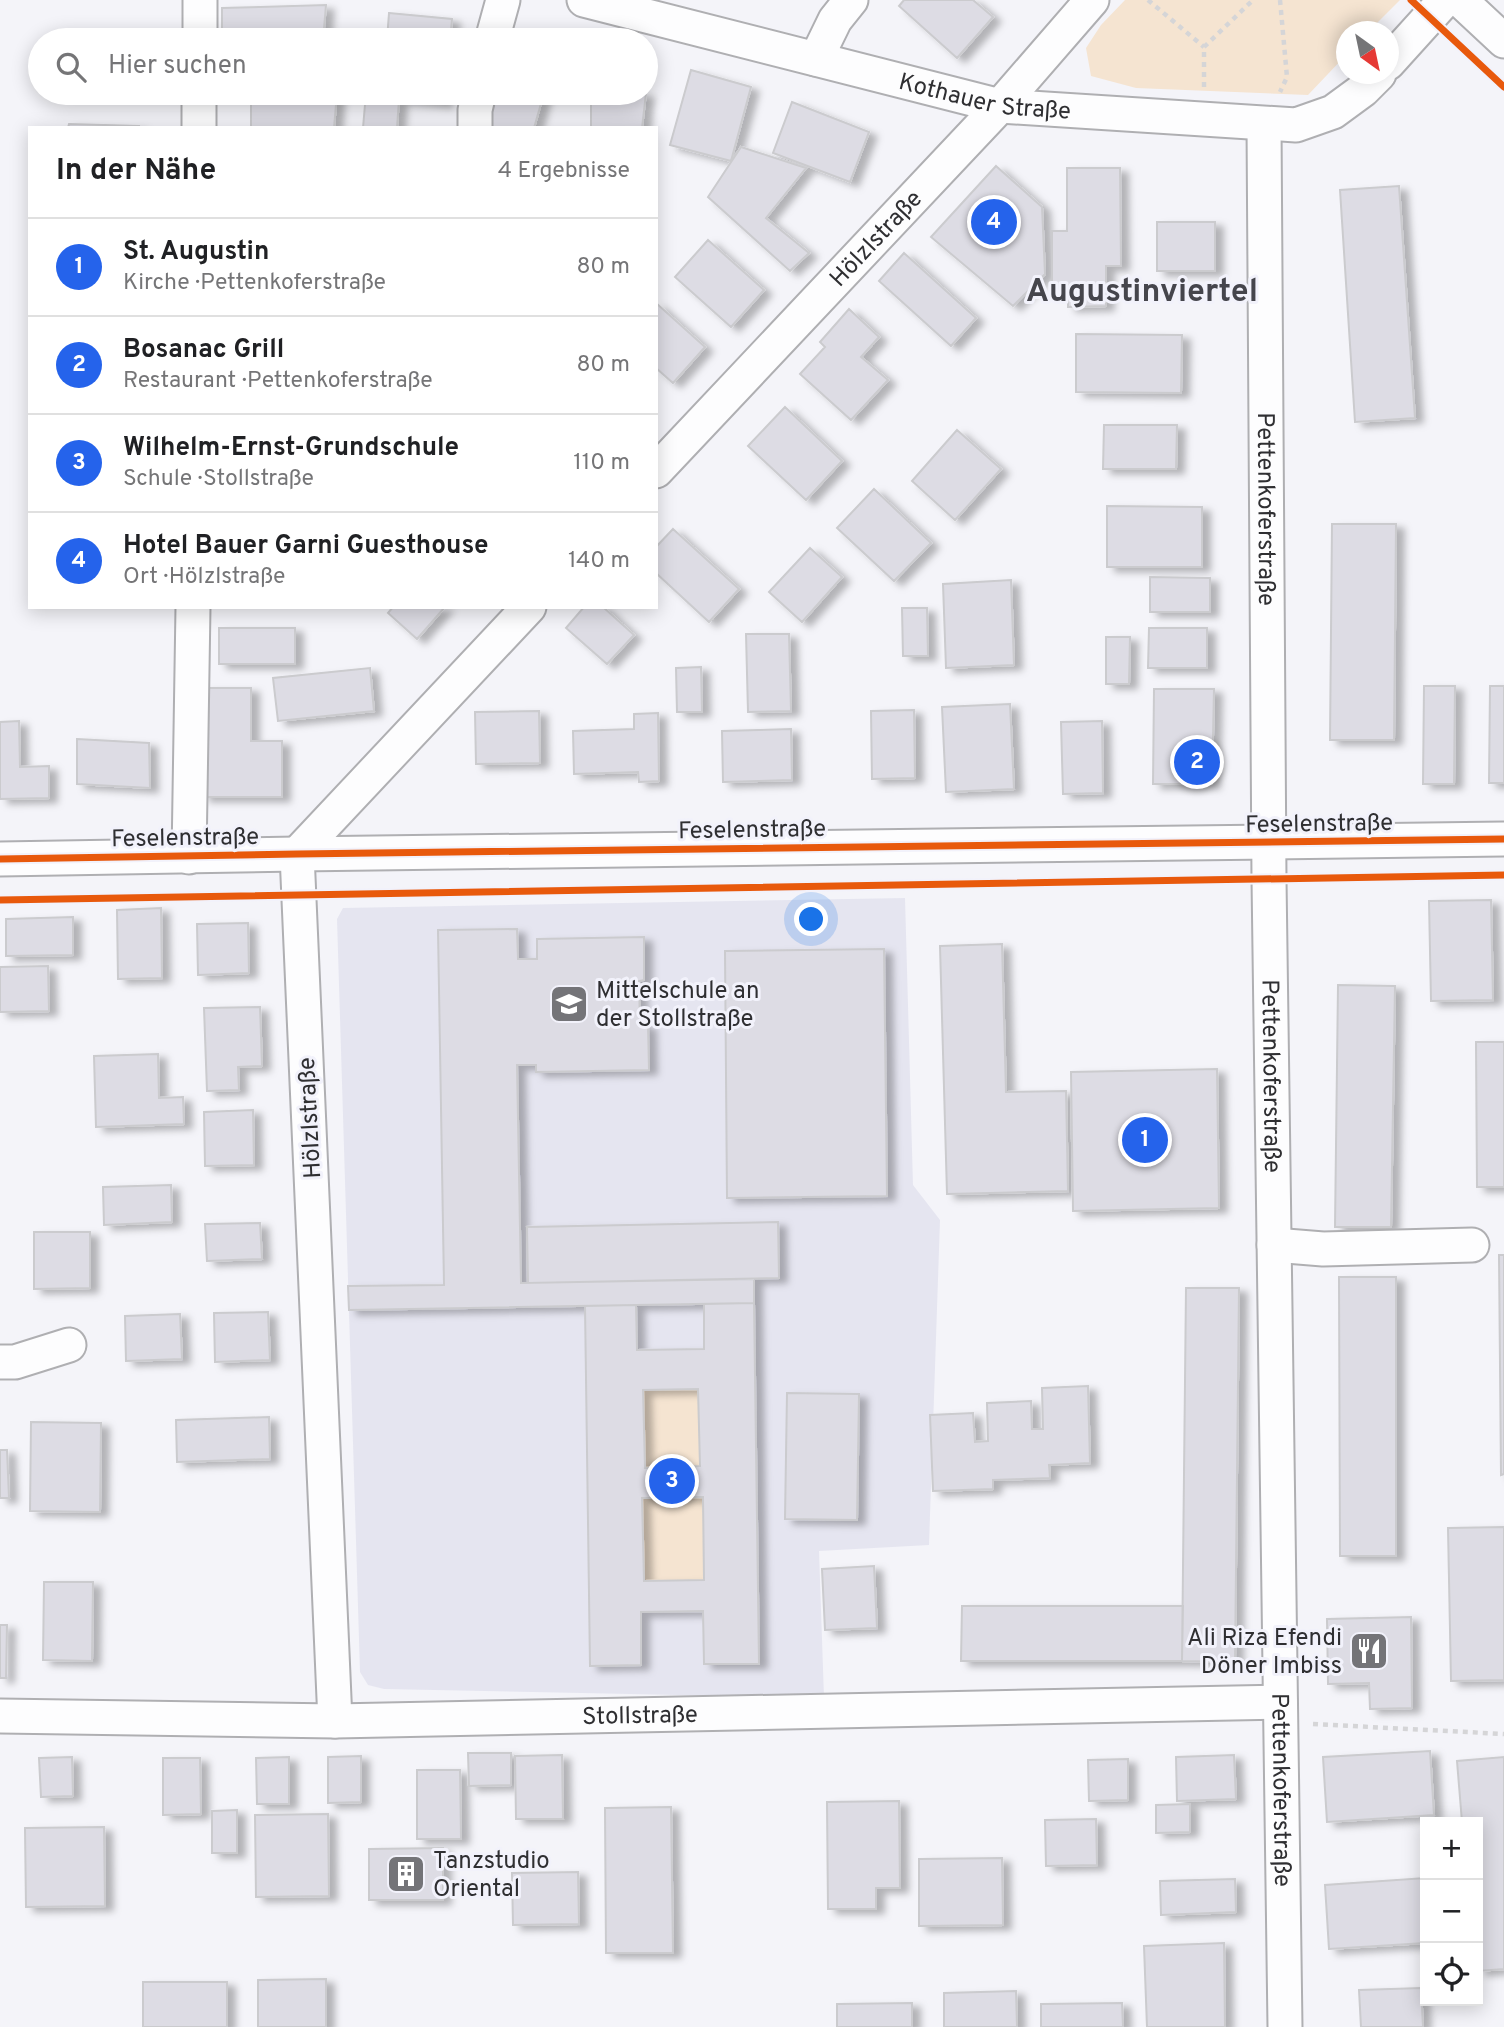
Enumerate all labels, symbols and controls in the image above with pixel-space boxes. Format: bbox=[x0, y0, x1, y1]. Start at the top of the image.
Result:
north arrow bbox=[1336, 21, 1399, 84]
search box bbox=[28, 28, 658, 105]
icon: search bbox=[52, 48, 90, 86]
text: Hier suchen bbox=[108, 50, 247, 83]
street label: Kothauer Straße bbox=[895, 68, 1072, 128]
text: In der Nähe bbox=[56, 153, 216, 190]
text: 4 Ergebnisse bbox=[498, 157, 630, 186]
street label: Hölzlstraße bbox=[824, 185, 930, 294]
pin: 4 bbox=[971, 196, 1017, 248]
text: St. Augustin bbox=[123, 236, 269, 269]
text: 1 bbox=[74, 253, 84, 282]
text: 80 m bbox=[577, 253, 630, 282]
text: Kirche · Pettenkoferstraße bbox=[123, 269, 386, 298]
district label: Augustinviertel bbox=[1026, 273, 1258, 313]
text: Bosanac Grill bbox=[123, 334, 284, 367]
text: 2 bbox=[72, 351, 86, 380]
text: 80 m bbox=[577, 351, 630, 380]
text: Restaurant · Pettenkoferstraße bbox=[123, 367, 433, 396]
street label: Pettenkoferstraße bbox=[1249, 412, 1280, 606]
text: Wilhelm-Ernst-Grundschule bbox=[123, 432, 459, 465]
text: 3 bbox=[72, 449, 86, 478]
text: 110 m bbox=[573, 449, 630, 478]
text: Schule · Stollstraße bbox=[123, 465, 314, 494]
text: Hotel Bauer Garni Guesthouse bbox=[123, 530, 489, 563]
text: 4 bbox=[72, 547, 86, 576]
text: 140 m bbox=[568, 547, 630, 576]
text: Ort · Hölzlstraße bbox=[123, 563, 285, 592]
pin: 2 bbox=[1174, 736, 1220, 788]
street label: Feselenstraße bbox=[1245, 809, 1393, 841]
street label: Feselenstraße bbox=[678, 815, 826, 847]
street label: Feselenstraße bbox=[111, 823, 259, 855]
your location bbox=[794, 902, 828, 936]
place label: Mittelschule an der Stollstraße bbox=[596, 977, 759, 1035]
street label: Pettenkoferstraße bbox=[1253, 979, 1286, 1173]
school or university icon: Mittelschule an der Stollstraße bbox=[548, 983, 590, 1025]
street label: Hölzlstraße bbox=[293, 1056, 329, 1179]
pin: 1 bbox=[1122, 1114, 1168, 1166]
pin: 3 bbox=[649, 1455, 695, 1507]
place label: Ali Riza Efendi Döner Imbiss bbox=[1187, 1624, 1342, 1682]
restaurant icon: Ali Riza Efendi Döner Imbiss bbox=[1348, 1630, 1390, 1672]
street label: Pettenkoferstraße bbox=[1263, 1693, 1296, 1887]
street label: Stollstraße bbox=[582, 1701, 698, 1733]
map controls bbox=[1420, 1817, 1483, 2006]
button: + bbox=[1420, 1817, 1483, 1880]
place label: Tanzstudio Oriental bbox=[433, 1847, 550, 1905]
building icon: Tanzstudio Oriental bbox=[385, 1853, 427, 1895]
button: − bbox=[1420, 1880, 1483, 1943]
button: locate bbox=[1420, 1943, 1483, 2006]

